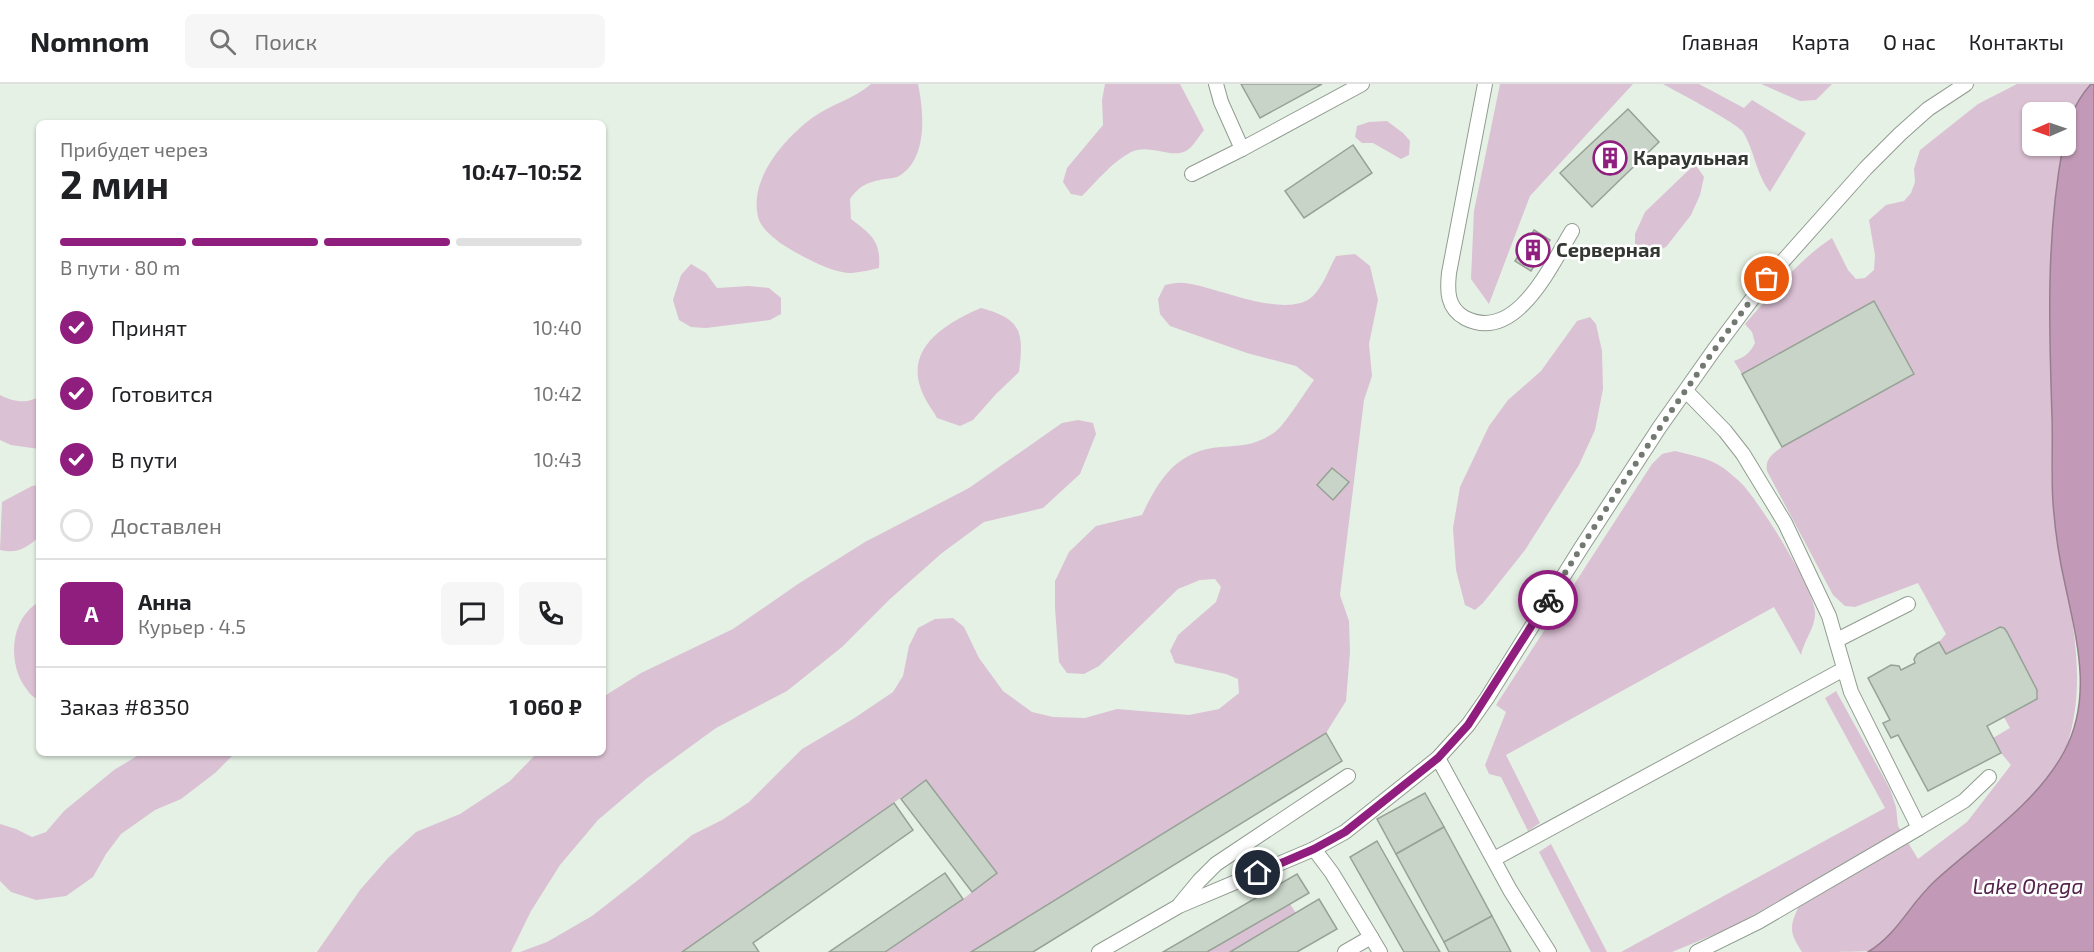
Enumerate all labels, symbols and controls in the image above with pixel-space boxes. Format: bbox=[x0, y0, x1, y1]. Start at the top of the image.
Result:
search box bbox=[185, 14, 605, 68]
text: Nomnom bbox=[30, 24, 149, 58]
icon: search bbox=[206, 25, 239, 58]
text: Поиск bbox=[254, 28, 317, 54]
text: Главная bbox=[1682, 29, 1759, 54]
text: Карта bbox=[1792, 29, 1850, 54]
text: О нас bbox=[1883, 29, 1936, 54]
text: Контакты bbox=[1969, 29, 2064, 54]
north arrow bbox=[2022, 102, 2076, 156]
map controls bbox=[2022, 102, 2076, 156]
text: Прибудет через bbox=[60, 137, 208, 161]
building icon: Караульная bbox=[1592, 140, 1628, 176]
place label: Караульная bbox=[1633, 145, 1749, 169]
text: 10:47–10:52 bbox=[462, 158, 582, 184]
text: 2 мин bbox=[60, 160, 169, 207]
building icon: Серверная bbox=[1515, 232, 1551, 268]
place label: Серверная bbox=[1556, 237, 1661, 261]
pin bbox=[1741, 253, 1792, 304]
text: В пути · 80 m bbox=[60, 255, 180, 279]
icon: bag bbox=[1750, 262, 1783, 295]
icon: check bbox=[60, 311, 93, 344]
text: Принят bbox=[111, 314, 187, 340]
text: 10:40 bbox=[533, 315, 582, 339]
icon: check bbox=[60, 377, 93, 410]
text: Готовится bbox=[111, 380, 213, 406]
text: 10:42 bbox=[534, 381, 582, 405]
icon: check bbox=[60, 443, 93, 476]
text: В пути bbox=[111, 446, 178, 472]
text: 10:43 bbox=[534, 447, 582, 471]
text: Доставлен bbox=[111, 512, 222, 538]
courier bbox=[1518, 570, 1578, 630]
button: chat bbox=[441, 582, 504, 645]
button: phone bbox=[519, 582, 582, 645]
icon: bike bbox=[1532, 584, 1565, 617]
text: Анна bbox=[138, 588, 192, 614]
text: А bbox=[84, 600, 99, 626]
text: Курьер · 4.5 bbox=[138, 614, 246, 638]
text: Заказ #8350 bbox=[60, 693, 190, 719]
text: 1 060 ₽ bbox=[509, 693, 582, 719]
pin bbox=[1232, 847, 1283, 898]
icon: home bbox=[1241, 856, 1274, 889]
water label: Lake Onega bbox=[1973, 873, 2083, 898]

